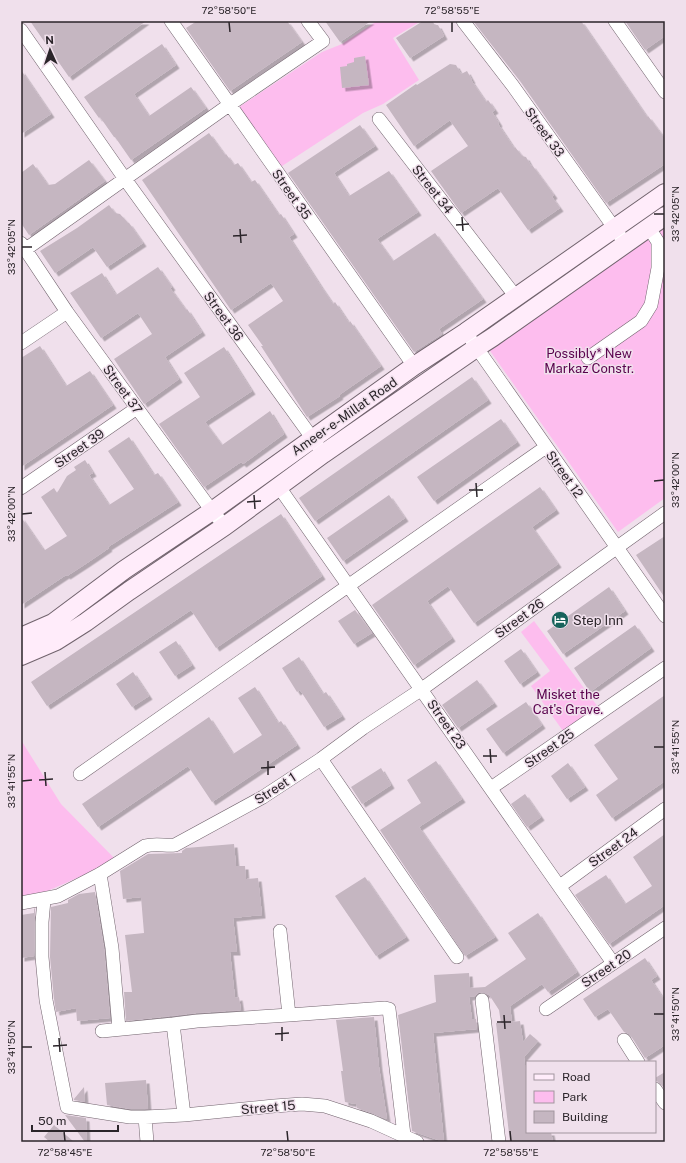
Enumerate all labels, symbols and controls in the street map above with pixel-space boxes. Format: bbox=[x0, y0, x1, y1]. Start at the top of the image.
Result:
text: 72°58'50"E bbox=[201, 4, 257, 16]
text: 72°58'55"E bbox=[424, 4, 480, 16]
north arrow bbox=[30, 30, 70, 70]
text: N bbox=[45, 34, 54, 46]
street label: Street 33 bbox=[522, 105, 568, 160]
street label: Street 34 bbox=[409, 162, 456, 217]
street label: Street 35 bbox=[269, 166, 314, 222]
text: 33°42'05"N bbox=[669, 186, 681, 242]
text: 33°42'05"N bbox=[5, 219, 17, 275]
street label: Street 36 bbox=[201, 289, 247, 344]
park label: Possibly* New Markaz Constr. bbox=[544, 346, 634, 376]
street label: Street 37 bbox=[100, 362, 145, 417]
street label: Ameer-e-Millat Road bbox=[289, 374, 400, 459]
street label: Street 39 bbox=[51, 426, 107, 471]
street label: Street 12 bbox=[543, 448, 586, 501]
text: 33°42'00"N bbox=[669, 452, 681, 508]
text: 33°42'00"N bbox=[5, 486, 17, 542]
street label: Street 26 bbox=[492, 596, 547, 641]
hotel icon: Step Inn bbox=[550, 610, 570, 630]
place label: Step Inn bbox=[573, 613, 623, 628]
park label: Misket the Cat's Grave. bbox=[533, 687, 603, 717]
street label: Street 23 bbox=[424, 697, 469, 752]
text: 33°41'55"N bbox=[669, 720, 681, 774]
street label: Street 25 bbox=[522, 726, 577, 771]
text: 33°41'55"N bbox=[5, 754, 17, 808]
street label: Street 1 bbox=[252, 769, 299, 807]
street label: Street 24 bbox=[586, 825, 641, 870]
street label: Street 20 bbox=[579, 946, 634, 991]
text: 33°41'50"N bbox=[669, 987, 681, 1041]
text: 33°41'50"N bbox=[5, 1020, 17, 1074]
legend bbox=[526, 1061, 656, 1133]
text: Road bbox=[562, 1070, 590, 1084]
text: Park bbox=[562, 1090, 588, 1104]
street label: Street 15 bbox=[240, 1098, 296, 1117]
scale bar bbox=[32, 1107, 118, 1133]
text: Building bbox=[562, 1110, 608, 1124]
text: 50 m bbox=[38, 1114, 66, 1128]
text: 72°58'45"E bbox=[37, 1146, 93, 1158]
text: 72°58'50"E bbox=[260, 1146, 316, 1158]
text: 72°58'55"E bbox=[483, 1146, 539, 1158]

